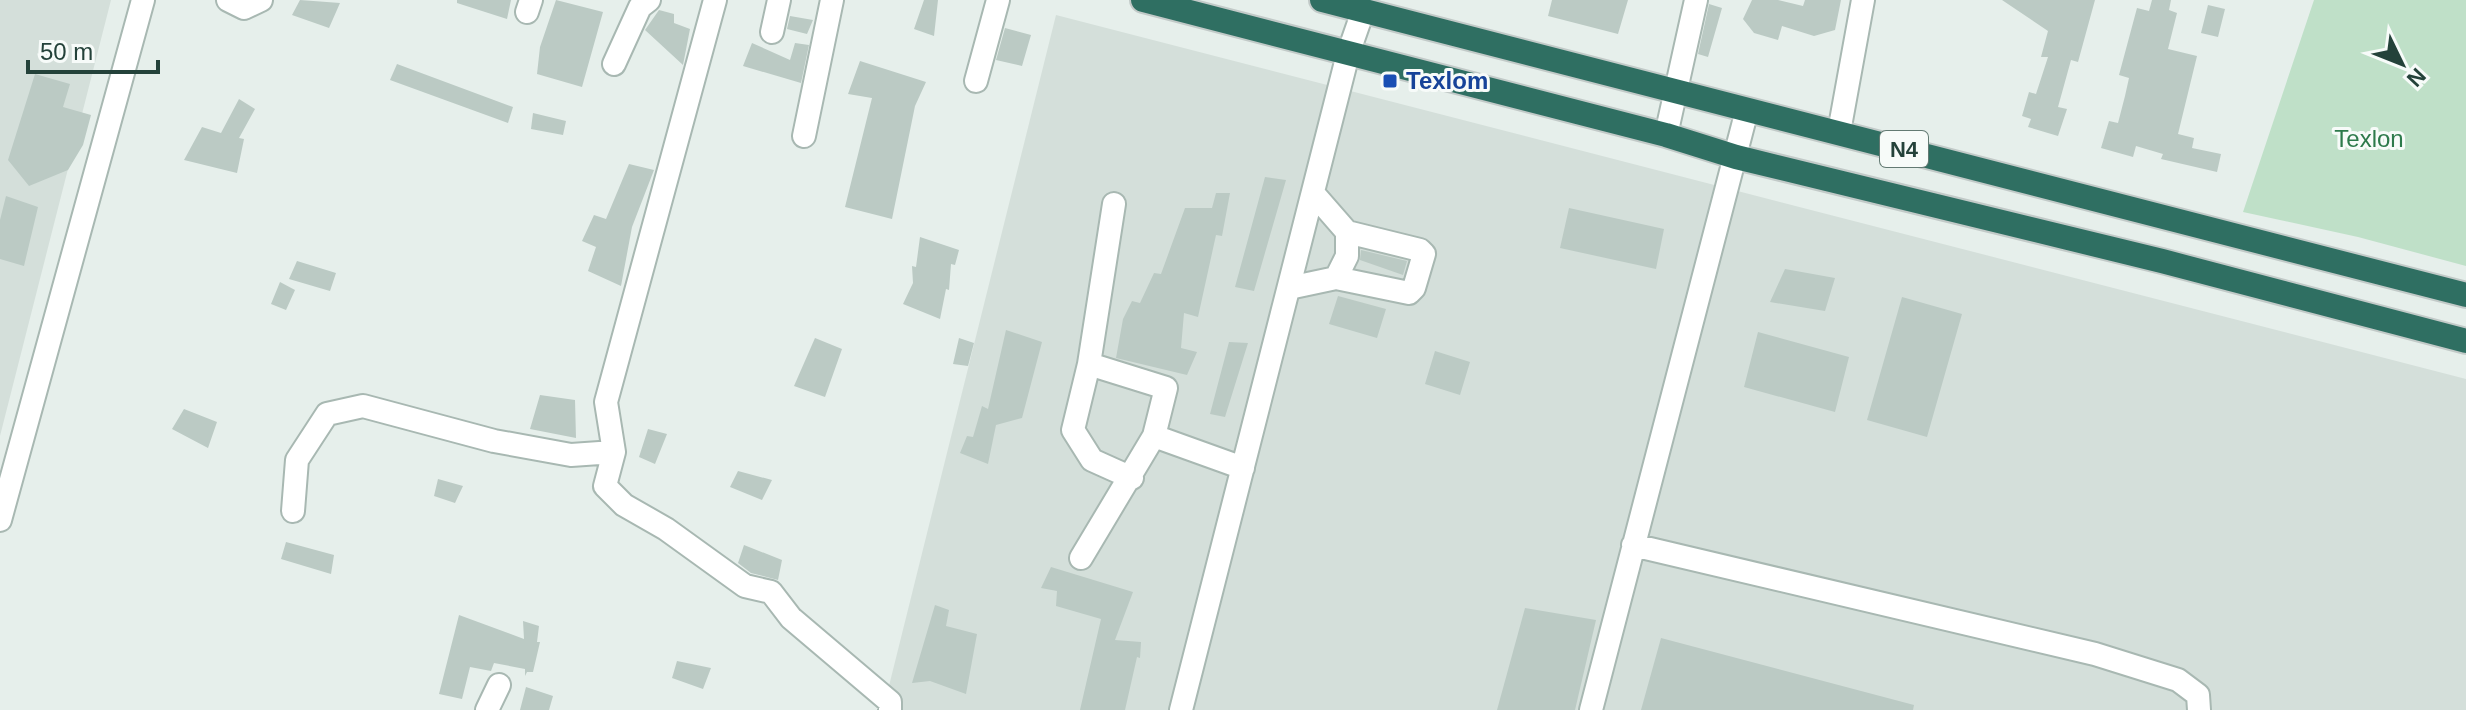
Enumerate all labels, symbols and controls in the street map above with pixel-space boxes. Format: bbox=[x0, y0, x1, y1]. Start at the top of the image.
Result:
scale bar bbox=[28, 24, 158, 74]
north arrow bbox=[2362, 24, 2442, 104]
text: 50 m bbox=[40, 38, 93, 65]
text: N bbox=[2402, 63, 2431, 92]
place label: Texlom bbox=[1406, 67, 1488, 94]
marker: Texlom bbox=[1381, 72, 1399, 90]
park label: Texlon bbox=[2334, 125, 2404, 152]
road number: N4 bbox=[1880, 131, 1928, 167]

